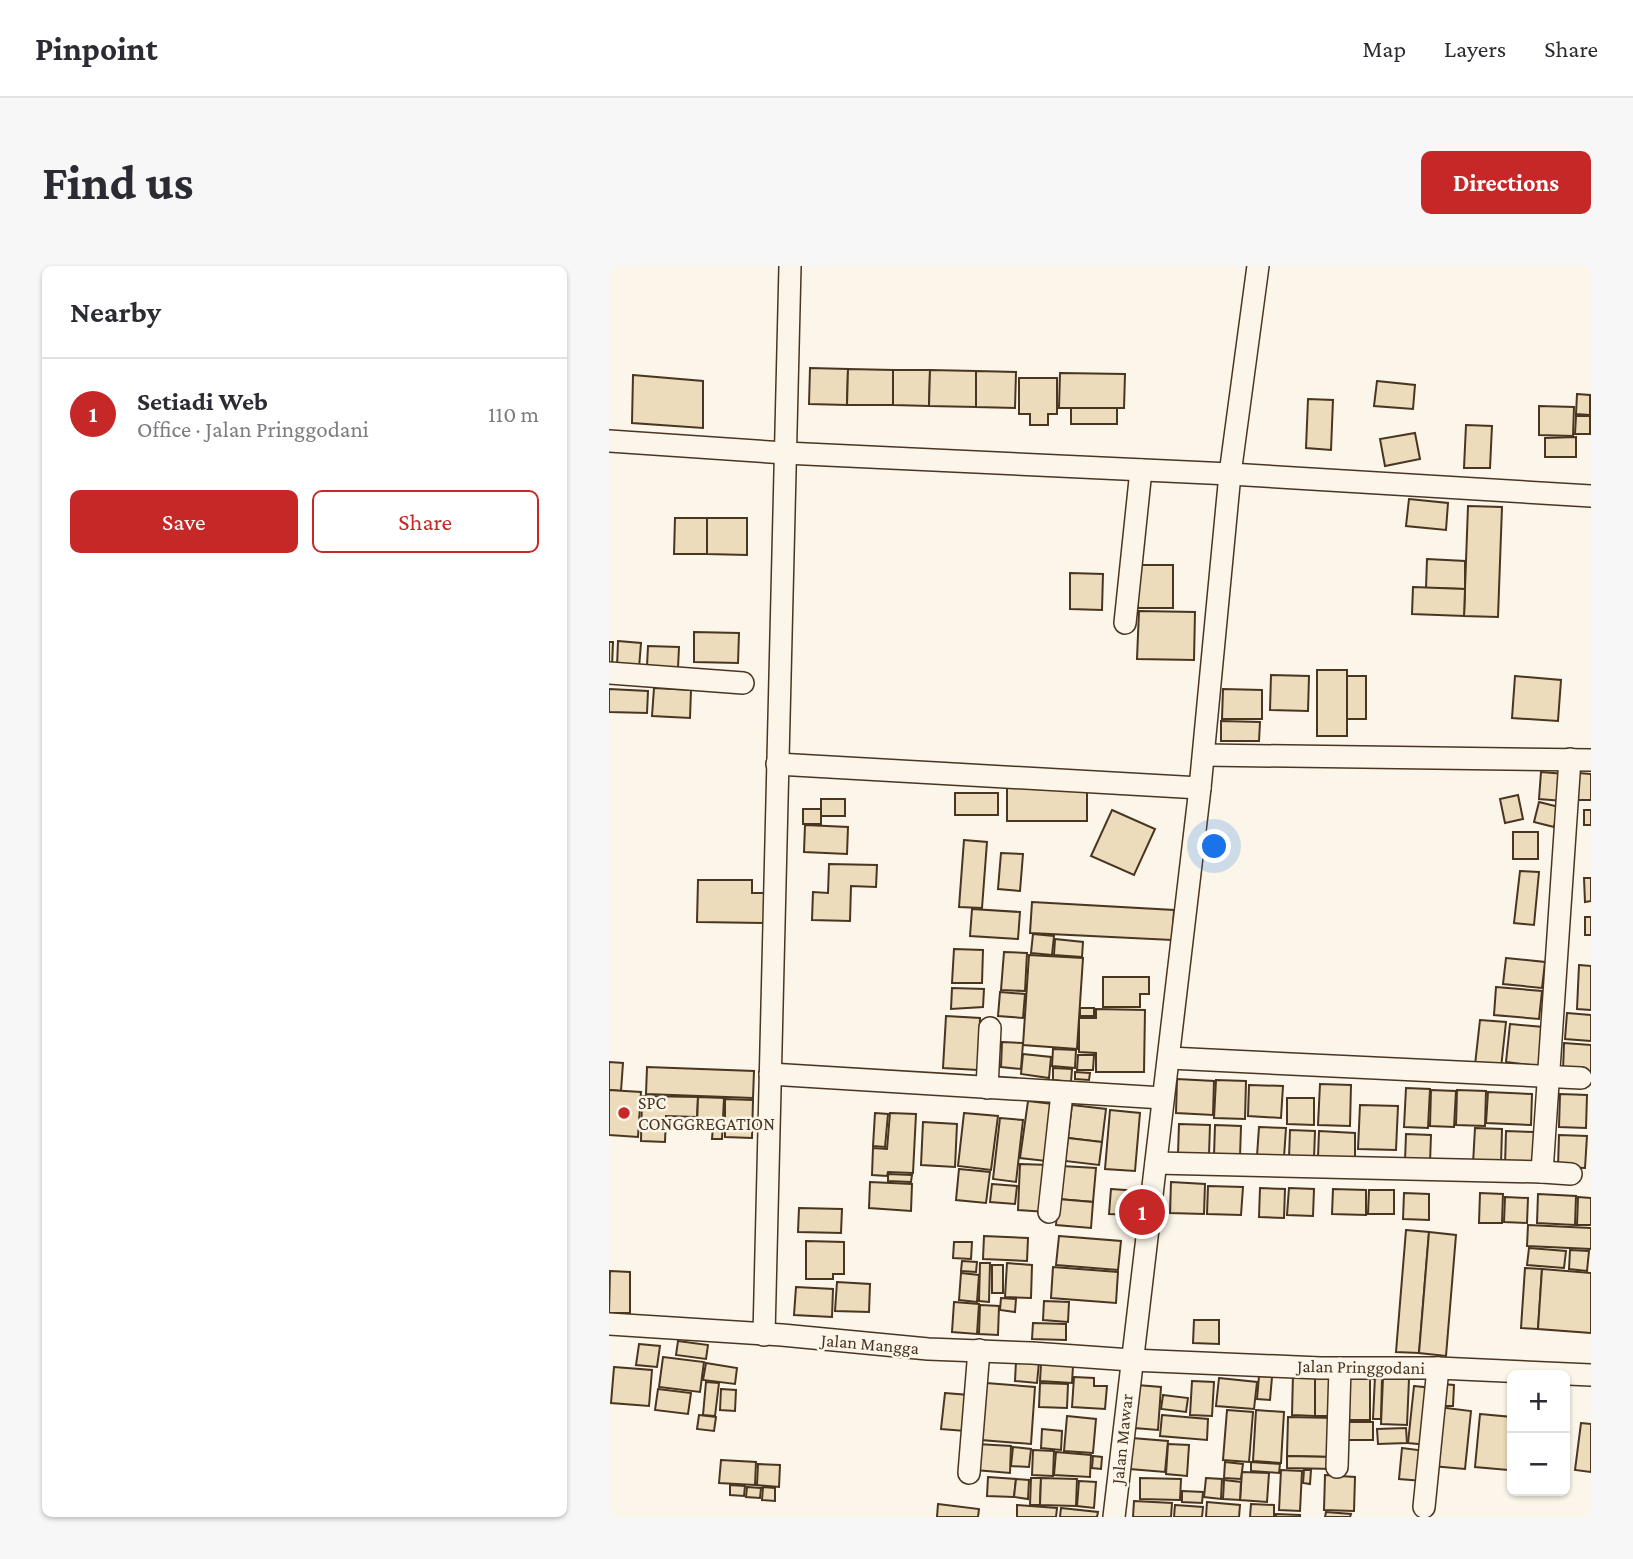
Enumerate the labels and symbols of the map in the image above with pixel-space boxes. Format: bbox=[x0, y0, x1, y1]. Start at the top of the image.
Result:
your location bbox=[1197, 829, 1231, 863]
place label: SPC CONGGREGATION bbox=[638, 1093, 775, 1134]
marker: SPC CONGGREGATION bbox=[616, 1105, 632, 1121]
pin: 1 bbox=[1119, 1186, 1165, 1238]
street label: Jalan Mangga bbox=[818, 1330, 920, 1358]
street label: Jalan Pringgodani bbox=[1295, 1356, 1425, 1378]
street label: Jalan Mawar bbox=[1107, 1392, 1137, 1487]

